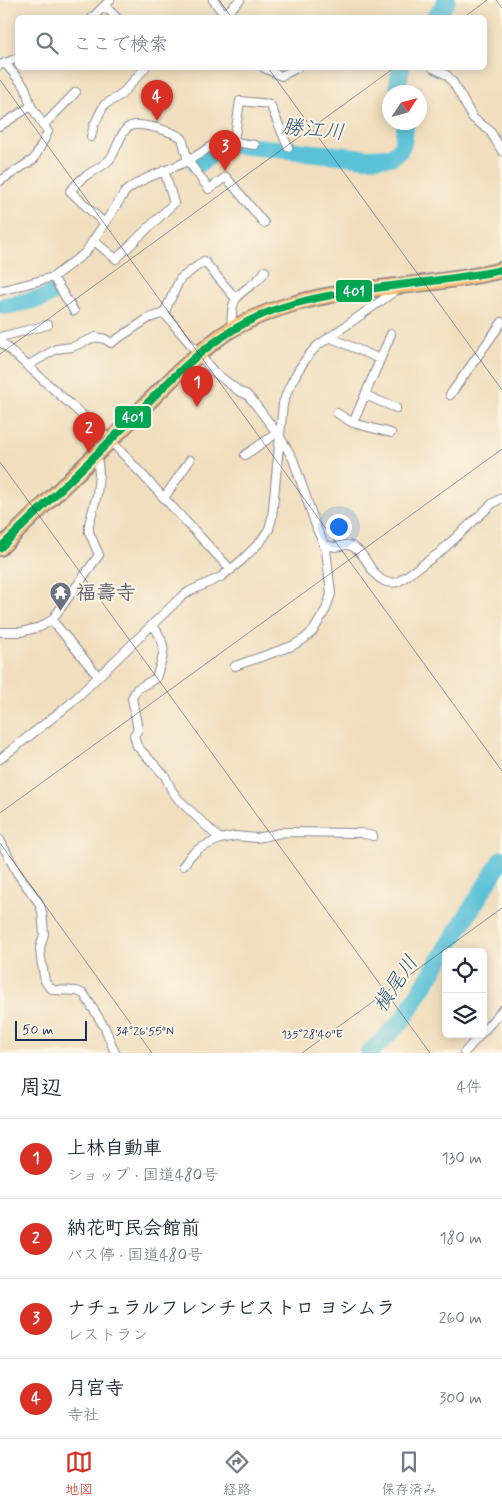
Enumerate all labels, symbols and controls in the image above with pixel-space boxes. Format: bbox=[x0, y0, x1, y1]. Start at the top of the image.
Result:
search box bbox=[15, 15, 487, 70]
icon: search bbox=[33, 29, 61, 57]
text: ここで検索 bbox=[73, 32, 168, 57]
pin: 4 bbox=[141, 80, 173, 121]
north arrow bbox=[382, 85, 427, 130]
water label: 勝江川 bbox=[280, 113, 346, 147]
pin: 3 bbox=[209, 130, 241, 171]
line badge: 401 bbox=[335, 279, 373, 303]
text: 401 bbox=[343, 283, 365, 301]
pin: 1 bbox=[181, 366, 213, 407]
line badge: 401 bbox=[114, 405, 152, 429]
text: 401 bbox=[122, 409, 144, 427]
pin: 2 bbox=[73, 412, 105, 453]
your location bbox=[326, 514, 352, 540]
place label: 福壽寺 bbox=[76, 580, 136, 607]
temple icon: 福壽寺 bbox=[48, 581, 72, 612]
map controls bbox=[442, 948, 487, 1038]
button: locate bbox=[442, 948, 487, 993]
water label: 槇尾川 bbox=[367, 950, 425, 1018]
button: layers bbox=[442, 993, 487, 1038]
scale bar bbox=[15, 1018, 88, 1041]
text: 50 m bbox=[22, 1021, 53, 1039]
text: 34°26'55"N bbox=[116, 1024, 174, 1040]
text: 135°28'40"E bbox=[281, 1027, 343, 1043]
text: 周辺 bbox=[20, 1074, 62, 1102]
text: 4件 bbox=[457, 1077, 482, 1098]
text: 上林自動車 bbox=[67, 1136, 162, 1161]
text: 1 bbox=[32, 1148, 40, 1169]
text: 130 m bbox=[441, 1148, 482, 1169]
text: ショップ · 国道480号 bbox=[67, 1165, 218, 1186]
text: 納花町民会館前 bbox=[67, 1216, 200, 1241]
text: 2 bbox=[32, 1228, 40, 1249]
text: 180 m bbox=[439, 1228, 482, 1249]
text: バス停 · 国道480号 bbox=[67, 1245, 203, 1266]
text: ナチュラルフレンチビストロ ヨシムラ bbox=[67, 1296, 395, 1321]
text: 3 bbox=[32, 1308, 40, 1329]
text: 260 m bbox=[439, 1308, 482, 1329]
text: レストラン bbox=[67, 1325, 148, 1346]
text: 月宮寺 bbox=[67, 1376, 124, 1401]
text: 4 bbox=[31, 1388, 41, 1409]
text: 300 m bbox=[439, 1388, 482, 1409]
text: 寺社 bbox=[67, 1405, 99, 1426]
tab: 地図 bbox=[65, 1448, 93, 1499]
tab: 経路 bbox=[223, 1448, 251, 1499]
tab: 保存済み bbox=[381, 1448, 437, 1499]

